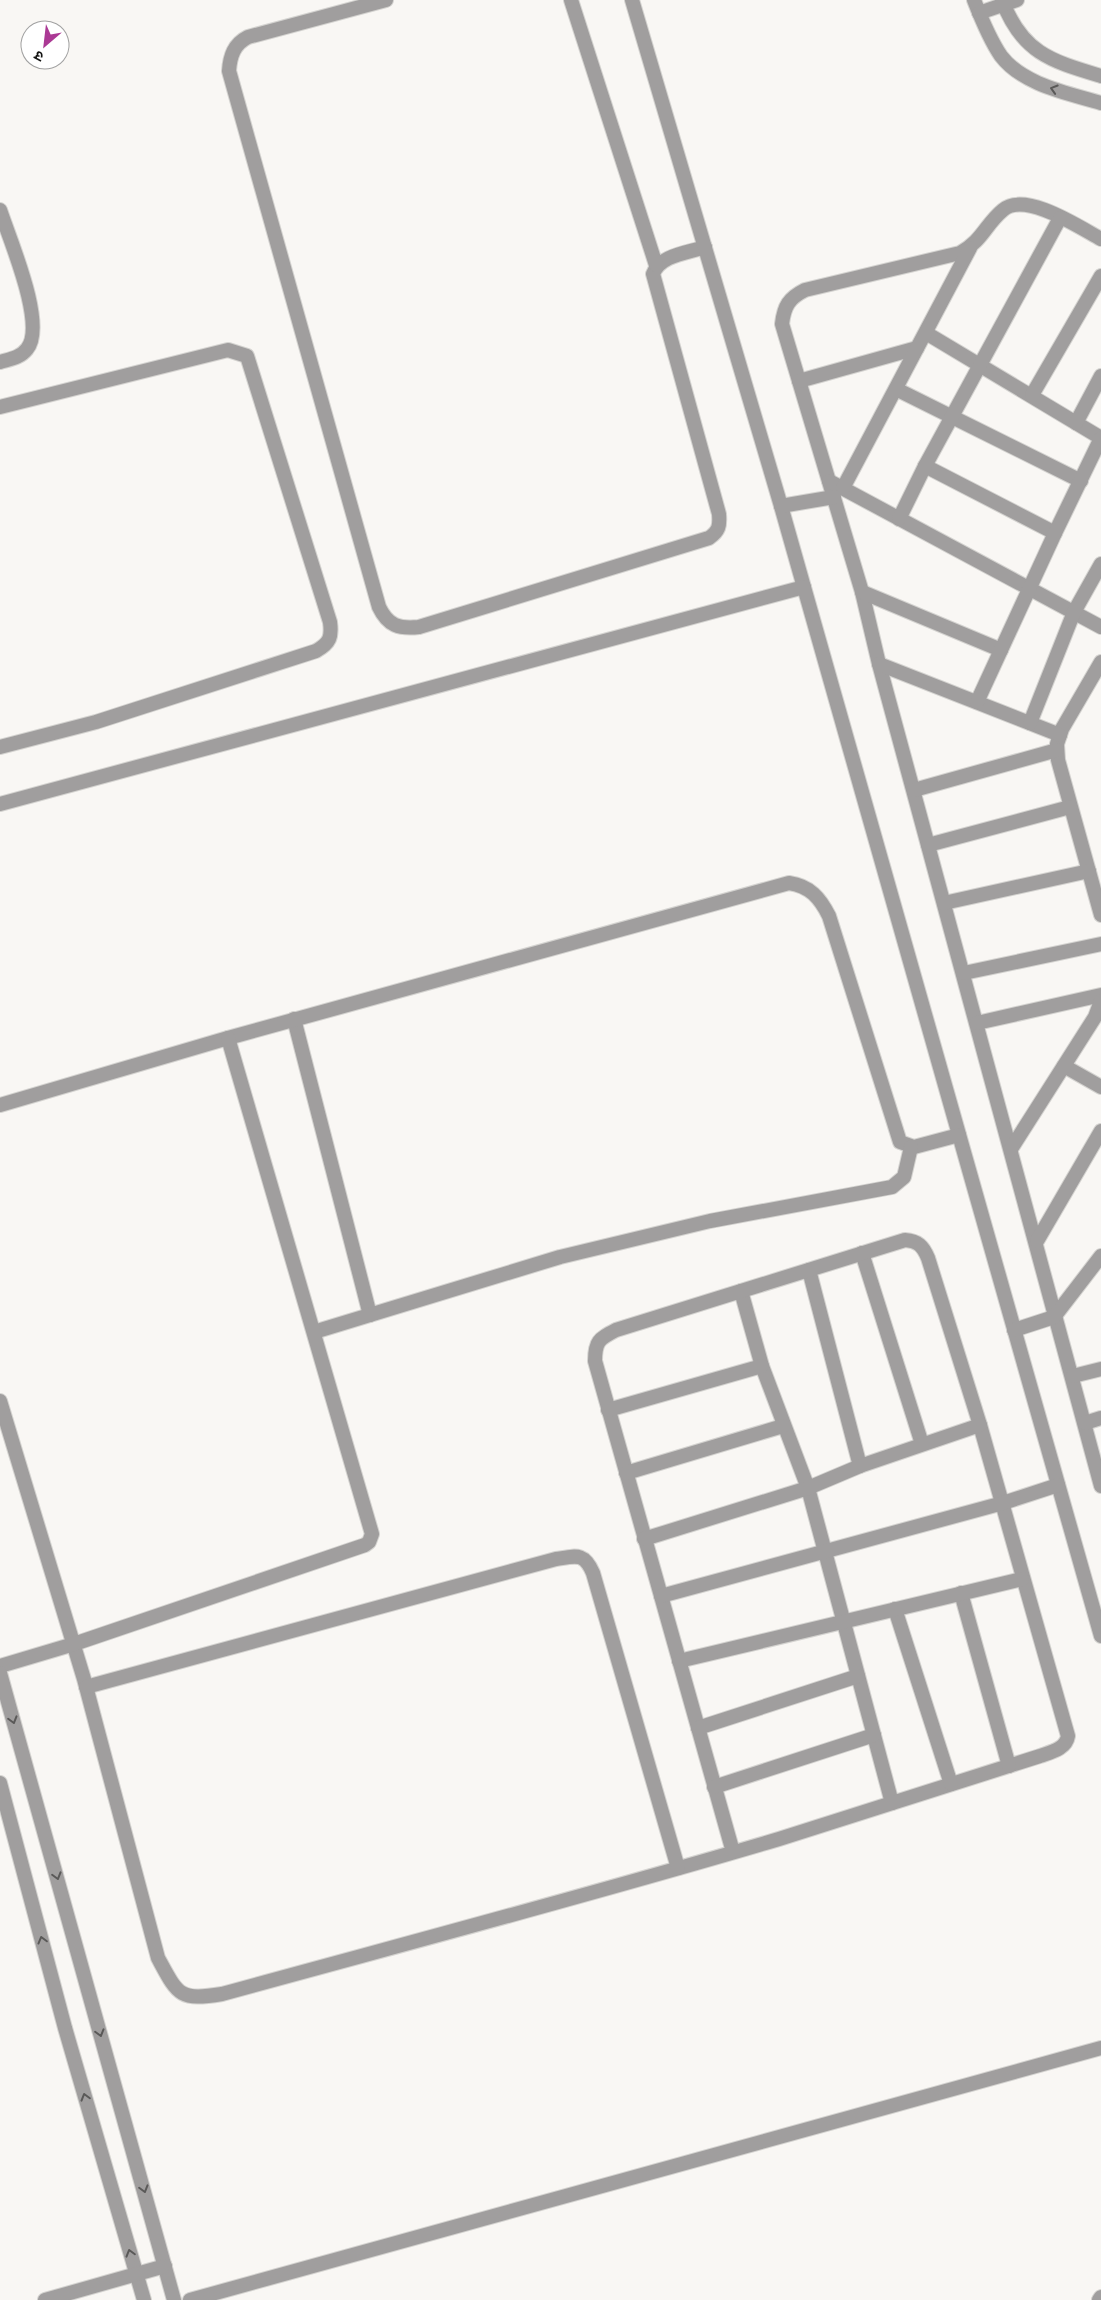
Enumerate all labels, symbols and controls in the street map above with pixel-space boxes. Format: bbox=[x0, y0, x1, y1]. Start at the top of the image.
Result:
north arrow bbox=[20, 20, 70, 70]
text: उ bbox=[31, 46, 47, 65]
one-way arrow bbox=[1051, 84, 1059, 94]
one-way arrow bbox=[7, 1715, 18, 1724]
one-way arrow bbox=[51, 1872, 61, 1880]
one-way arrow bbox=[37, 1937, 47, 1945]
one-way arrow bbox=[94, 2028, 105, 2037]
one-way arrow bbox=[80, 2093, 91, 2101]
one-way arrow bbox=[138, 2185, 148, 2193]
one-way arrow bbox=[126, 2250, 136, 2258]

